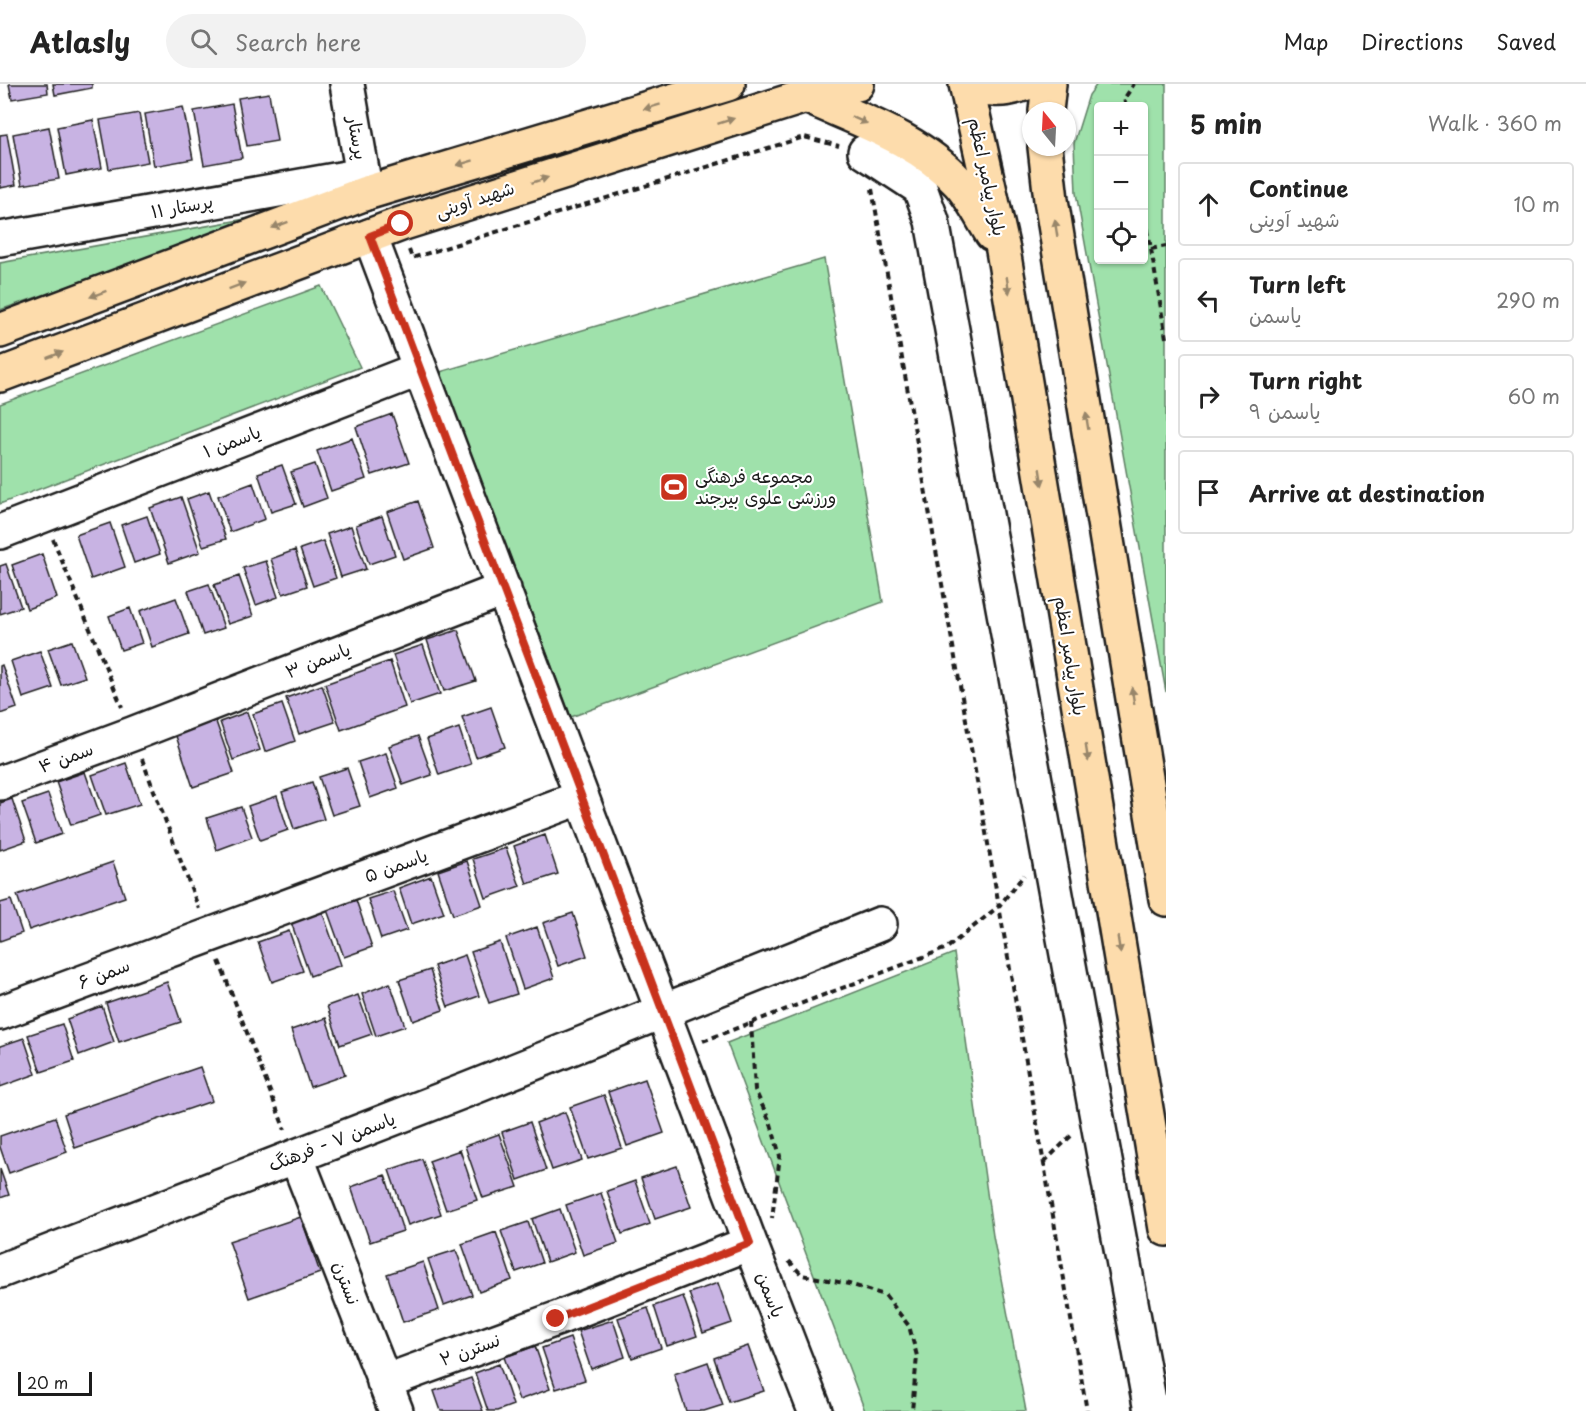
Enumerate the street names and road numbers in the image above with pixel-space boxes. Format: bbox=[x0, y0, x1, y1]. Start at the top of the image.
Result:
street label: پرستار bbox=[341, 112, 376, 162]
street label: بلوار پیامبر اعظم bbox=[961, 115, 1014, 239]
street label: شهید آوینی bbox=[431, 173, 518, 224]
street label: پرستار ۱۱ bbox=[148, 187, 215, 224]
street label: یاسمن ۱ bbox=[199, 417, 264, 464]
street label: بلوار پیامبر اعظم bbox=[1047, 594, 1094, 718]
street label: یاسمن ۳ bbox=[281, 635, 354, 684]
street label: سمن ۴ bbox=[34, 734, 97, 779]
street label: یاسمن ۵ bbox=[360, 841, 431, 889]
street label: سمن ۶ bbox=[73, 950, 133, 995]
street label: یاسمن ۷ - فرهنگ bbox=[264, 1104, 399, 1177]
street label: نسترن bbox=[327, 1257, 368, 1308]
street label: یاسمن bbox=[750, 1268, 792, 1321]
street label: نسترن ۲ bbox=[435, 1325, 504, 1372]

